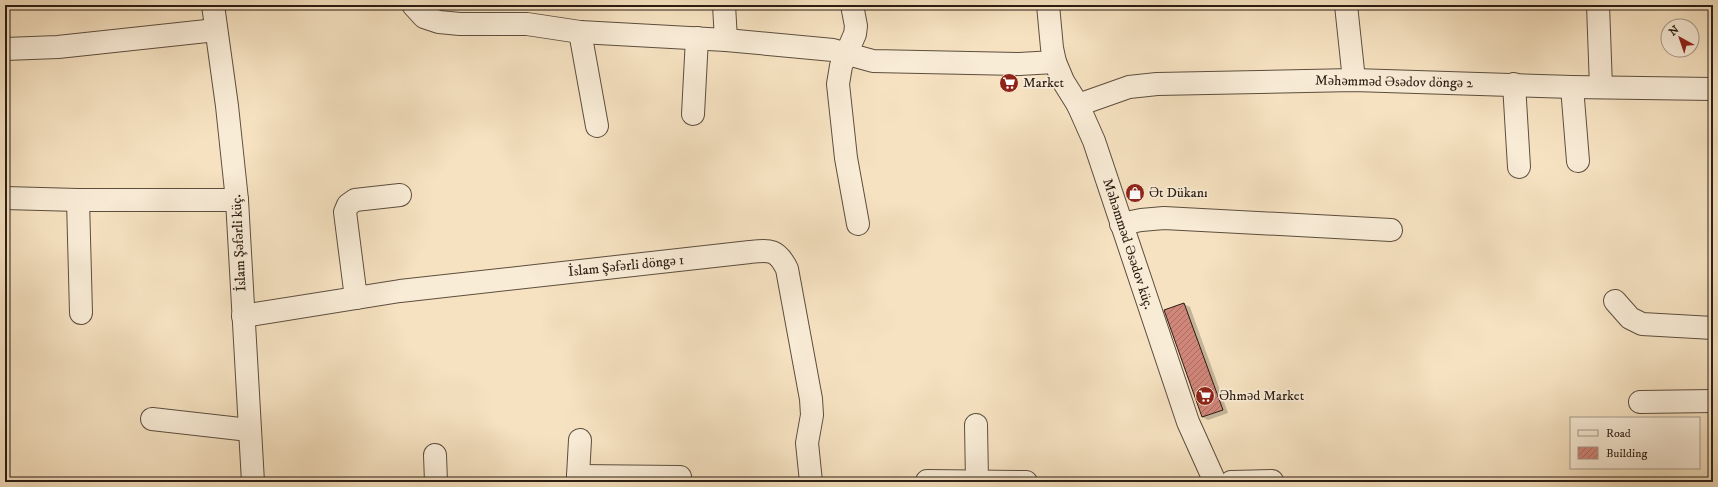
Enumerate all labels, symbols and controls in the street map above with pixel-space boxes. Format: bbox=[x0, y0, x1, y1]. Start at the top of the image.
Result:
north arrow bbox=[1660, 18, 1700, 58]
text: N bbox=[1666, 23, 1682, 39]
supermarket icon: Market bbox=[998, 72, 1020, 94]
street label: Məhəmməd Əsədov döngə 2 bbox=[1315, 72, 1473, 92]
place label: Market bbox=[1023, 74, 1064, 92]
street label: Məhəmməd Əsədov küç. bbox=[1098, 176, 1158, 312]
shop icon: Ət Dükanı bbox=[1124, 182, 1146, 204]
place label: Ət Dükanı bbox=[1149, 184, 1208, 202]
street label: İslam Şəfərli küç. bbox=[227, 194, 251, 292]
street label: İslam Şəfərli döngə 1 bbox=[567, 251, 685, 281]
supermarket icon: Əhməd Market bbox=[1194, 385, 1216, 407]
place label: Əhməd Market bbox=[1219, 387, 1305, 405]
legend bbox=[1570, 417, 1700, 469]
text: Road bbox=[1606, 426, 1631, 441]
text: Building bbox=[1606, 446, 1647, 461]

